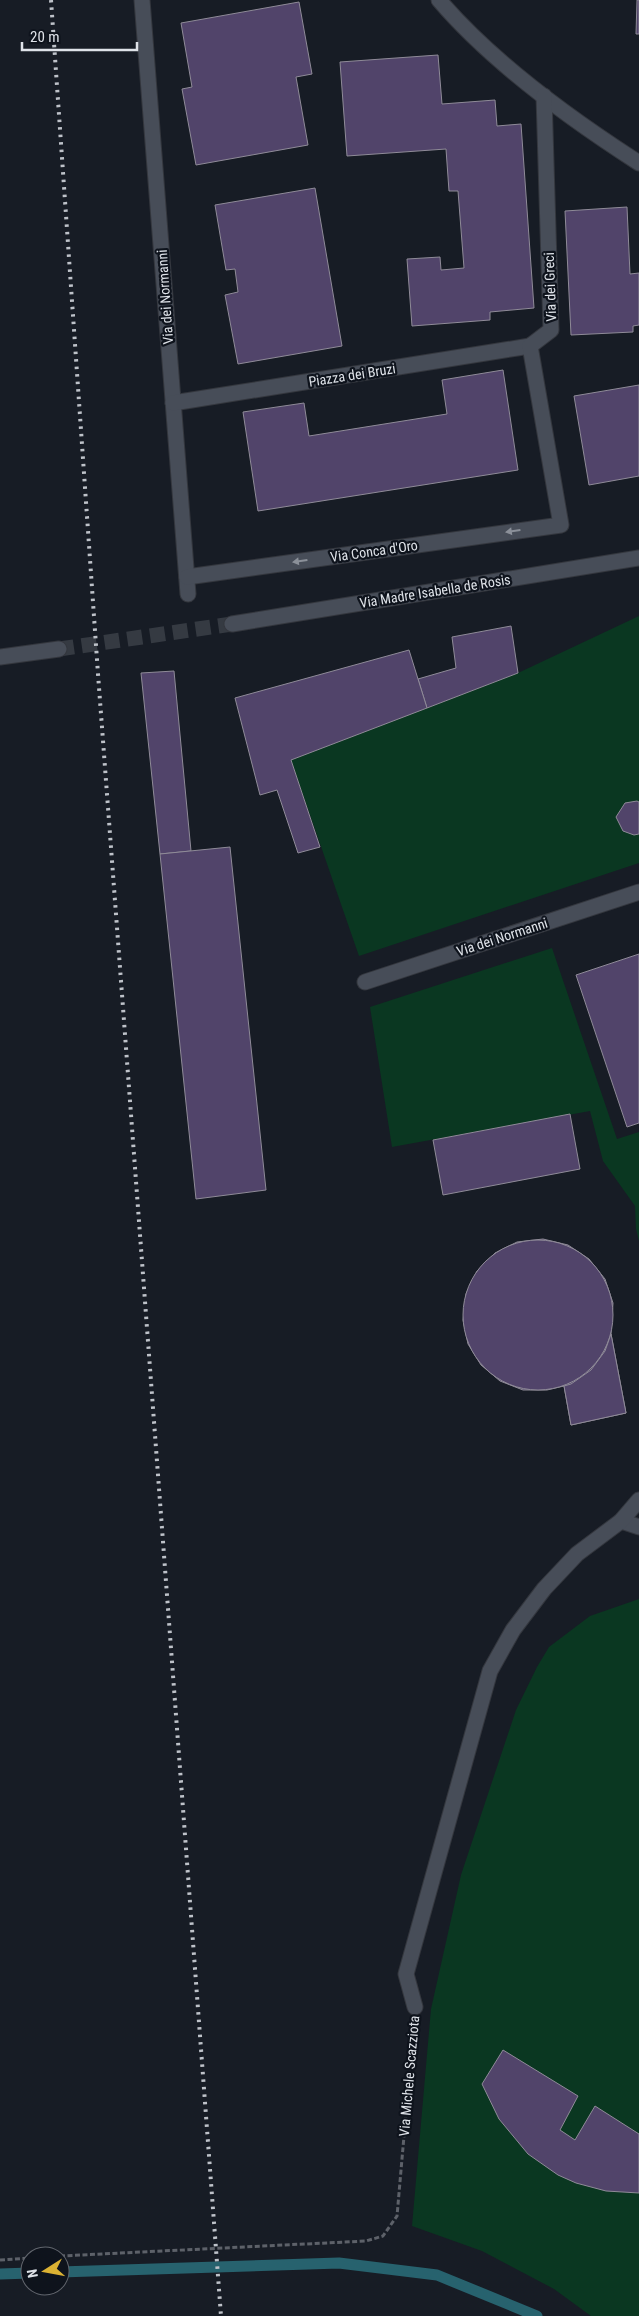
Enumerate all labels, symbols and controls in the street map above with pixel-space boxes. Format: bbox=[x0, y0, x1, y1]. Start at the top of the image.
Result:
scale bar bbox=[22, 20, 138, 52]
text: 20 m bbox=[30, 28, 60, 46]
street label: Via dei Normanni bbox=[154, 249, 176, 345]
street label: Via dei Greci bbox=[541, 252, 559, 322]
street label: Piazza dei Bruzi bbox=[307, 360, 397, 390]
one-way arrow bbox=[504, 528, 520, 536]
street label: Via Conca d'Oro bbox=[329, 537, 419, 565]
one-way arrow bbox=[291, 557, 307, 565]
street label: Via Madre Isabella de Rosis bbox=[358, 571, 512, 611]
street label: Via dei Normanni bbox=[454, 915, 550, 959]
street label: Via Michele Scazziota bbox=[396, 2015, 422, 2137]
north arrow bbox=[20, 2246, 70, 2296]
text: N bbox=[24, 2268, 41, 2279]

